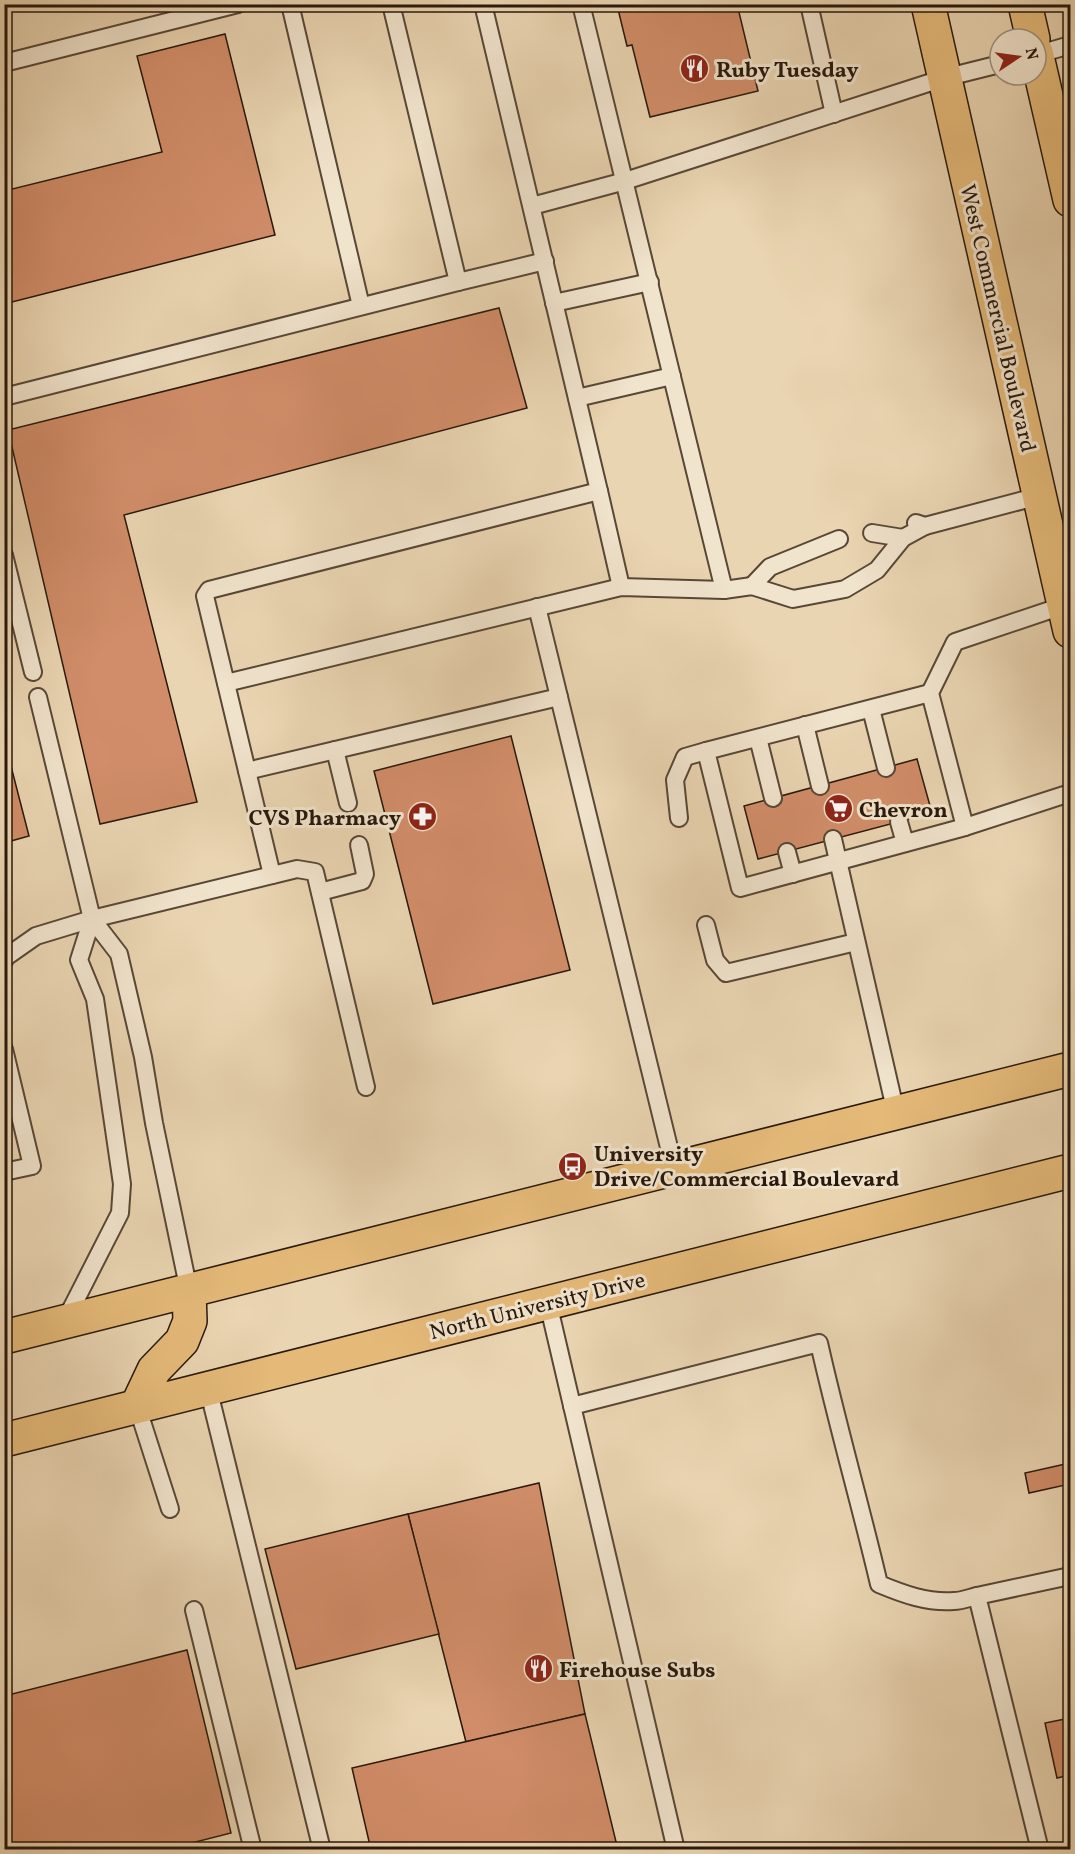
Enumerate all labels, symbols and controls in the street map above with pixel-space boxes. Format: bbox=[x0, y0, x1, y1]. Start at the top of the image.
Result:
north arrow bbox=[988, 27, 1048, 87]
text: N bbox=[1019, 46, 1043, 63]
restaurant icon: Ruby Tuesday bbox=[679, 53, 711, 85]
place label: Ruby Tuesday bbox=[716, 56, 859, 87]
street label: West Commercial Boulevard bbox=[951, 182, 1042, 456]
supermarket icon: Chevron bbox=[822, 793, 854, 825]
place label: Chevron bbox=[859, 796, 948, 827]
pharmacy icon: CVS Pharmacy bbox=[406, 801, 438, 833]
place label: CVS Pharmacy bbox=[248, 804, 402, 835]
place label: University Drive/Commercial Boulevard bbox=[594, 1140, 899, 1196]
bus stop icon: University Drive/Commercial Boulevard bbox=[557, 1150, 589, 1182]
street label: North University Drive bbox=[427, 1266, 649, 1349]
restaurant icon: Firehouse Subs bbox=[522, 1653, 554, 1685]
place label: Firehouse Subs bbox=[559, 1656, 716, 1687]

